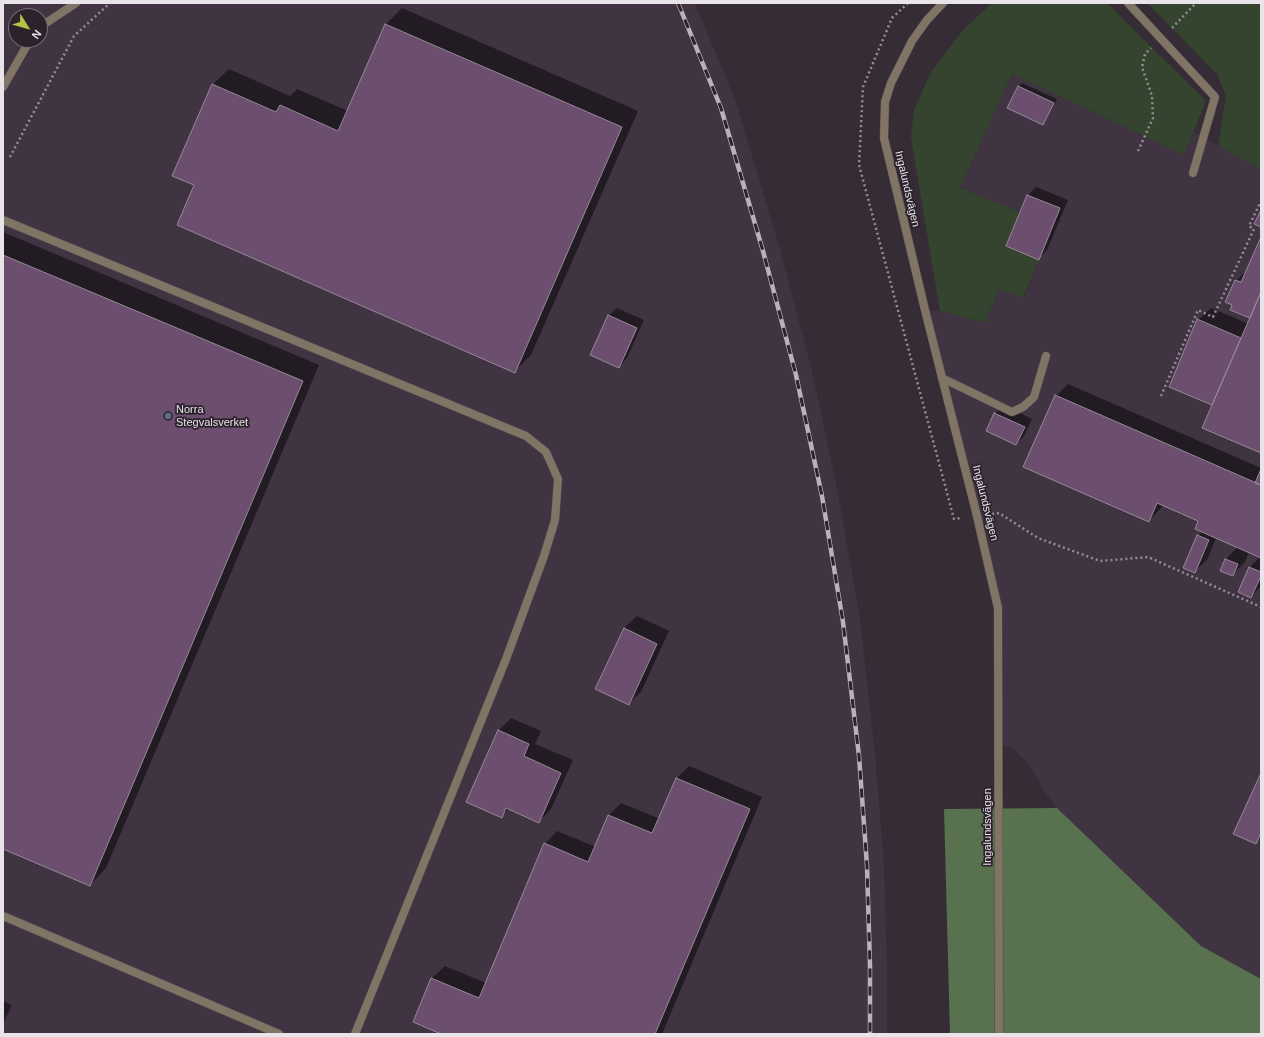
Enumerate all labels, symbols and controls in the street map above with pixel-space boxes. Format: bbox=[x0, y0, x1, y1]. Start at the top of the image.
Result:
north arrow bbox=[8, 8, 48, 48]
text: N bbox=[30, 28, 44, 41]
street label: Ingalundsvägen bbox=[892, 150, 922, 228]
place label: Norra Stegvalsverket bbox=[176, 403, 248, 429]
marker: Norra Stegvalsverket bbox=[163, 411, 173, 421]
street label: Ingalundsvägen bbox=[969, 464, 1001, 542]
street label: Ingalundsvägen bbox=[981, 788, 995, 866]

